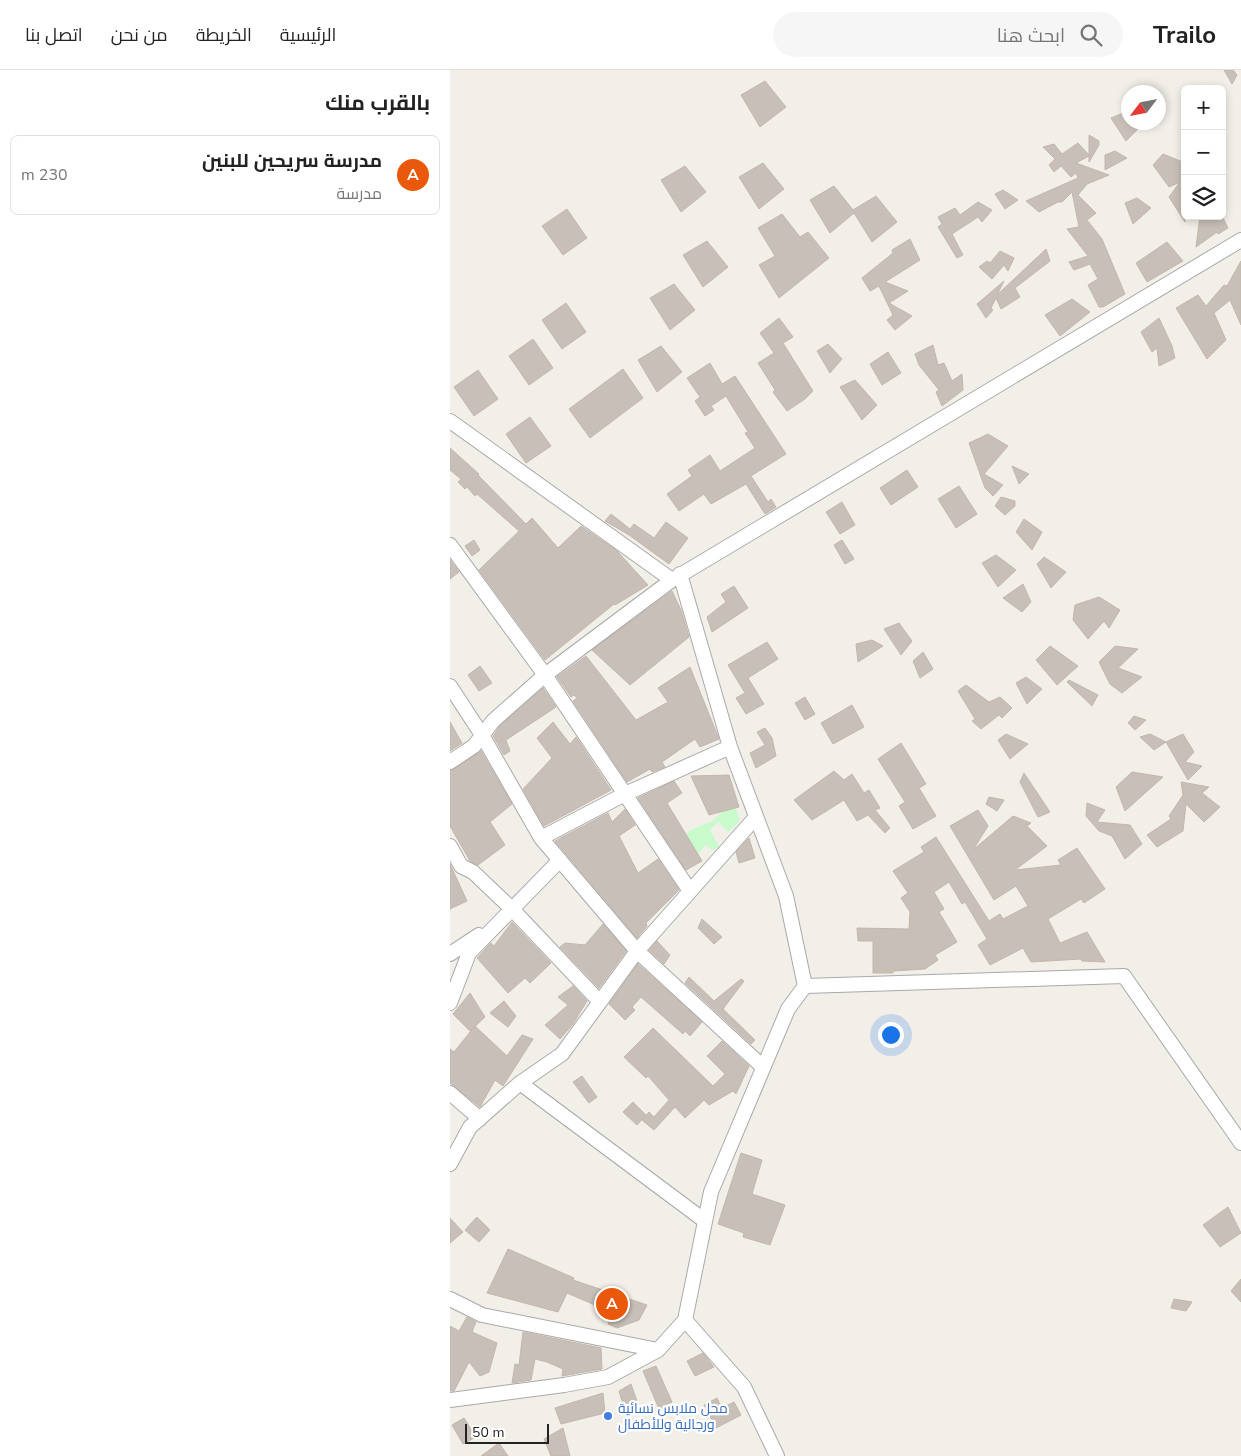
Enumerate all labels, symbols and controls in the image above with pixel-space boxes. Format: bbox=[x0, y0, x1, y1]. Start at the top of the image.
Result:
search box bbox=[773, 12, 1123, 57]
text: Trailo bbox=[1153, 19, 1216, 51]
icon: search bbox=[1077, 21, 1105, 49]
text: اتصل بنا bbox=[25, 23, 83, 47]
text: من نحن bbox=[111, 23, 168, 47]
text: الخريطة bbox=[196, 23, 252, 47]
text: الرئيسية bbox=[280, 23, 336, 47]
text: ابحث هنا bbox=[997, 23, 1065, 49]
north arrow bbox=[1121, 85, 1166, 130]
map controls bbox=[1181, 85, 1226, 220]
button: + bbox=[1181, 85, 1226, 130]
text: بالقرب منك bbox=[325, 89, 430, 117]
button: − bbox=[1181, 130, 1226, 175]
text: مدرسة سريحين للبنين bbox=[202, 148, 382, 174]
text: 230 m bbox=[21, 164, 68, 186]
text: A bbox=[407, 164, 419, 186]
button: layers bbox=[1181, 175, 1226, 220]
text: مدرسة bbox=[336, 183, 382, 205]
your location bbox=[878, 1022, 904, 1048]
pin: A bbox=[596, 1285, 628, 1323]
place label: محل ملابس نسائية ورجالية وللأطفال bbox=[618, 1399, 728, 1434]
marker: محل ملابس نسائية ورجالية وللأطفال bbox=[602, 1410, 614, 1422]
scale bar bbox=[465, 1421, 549, 1444]
text: 50 m bbox=[472, 1423, 504, 1442]

